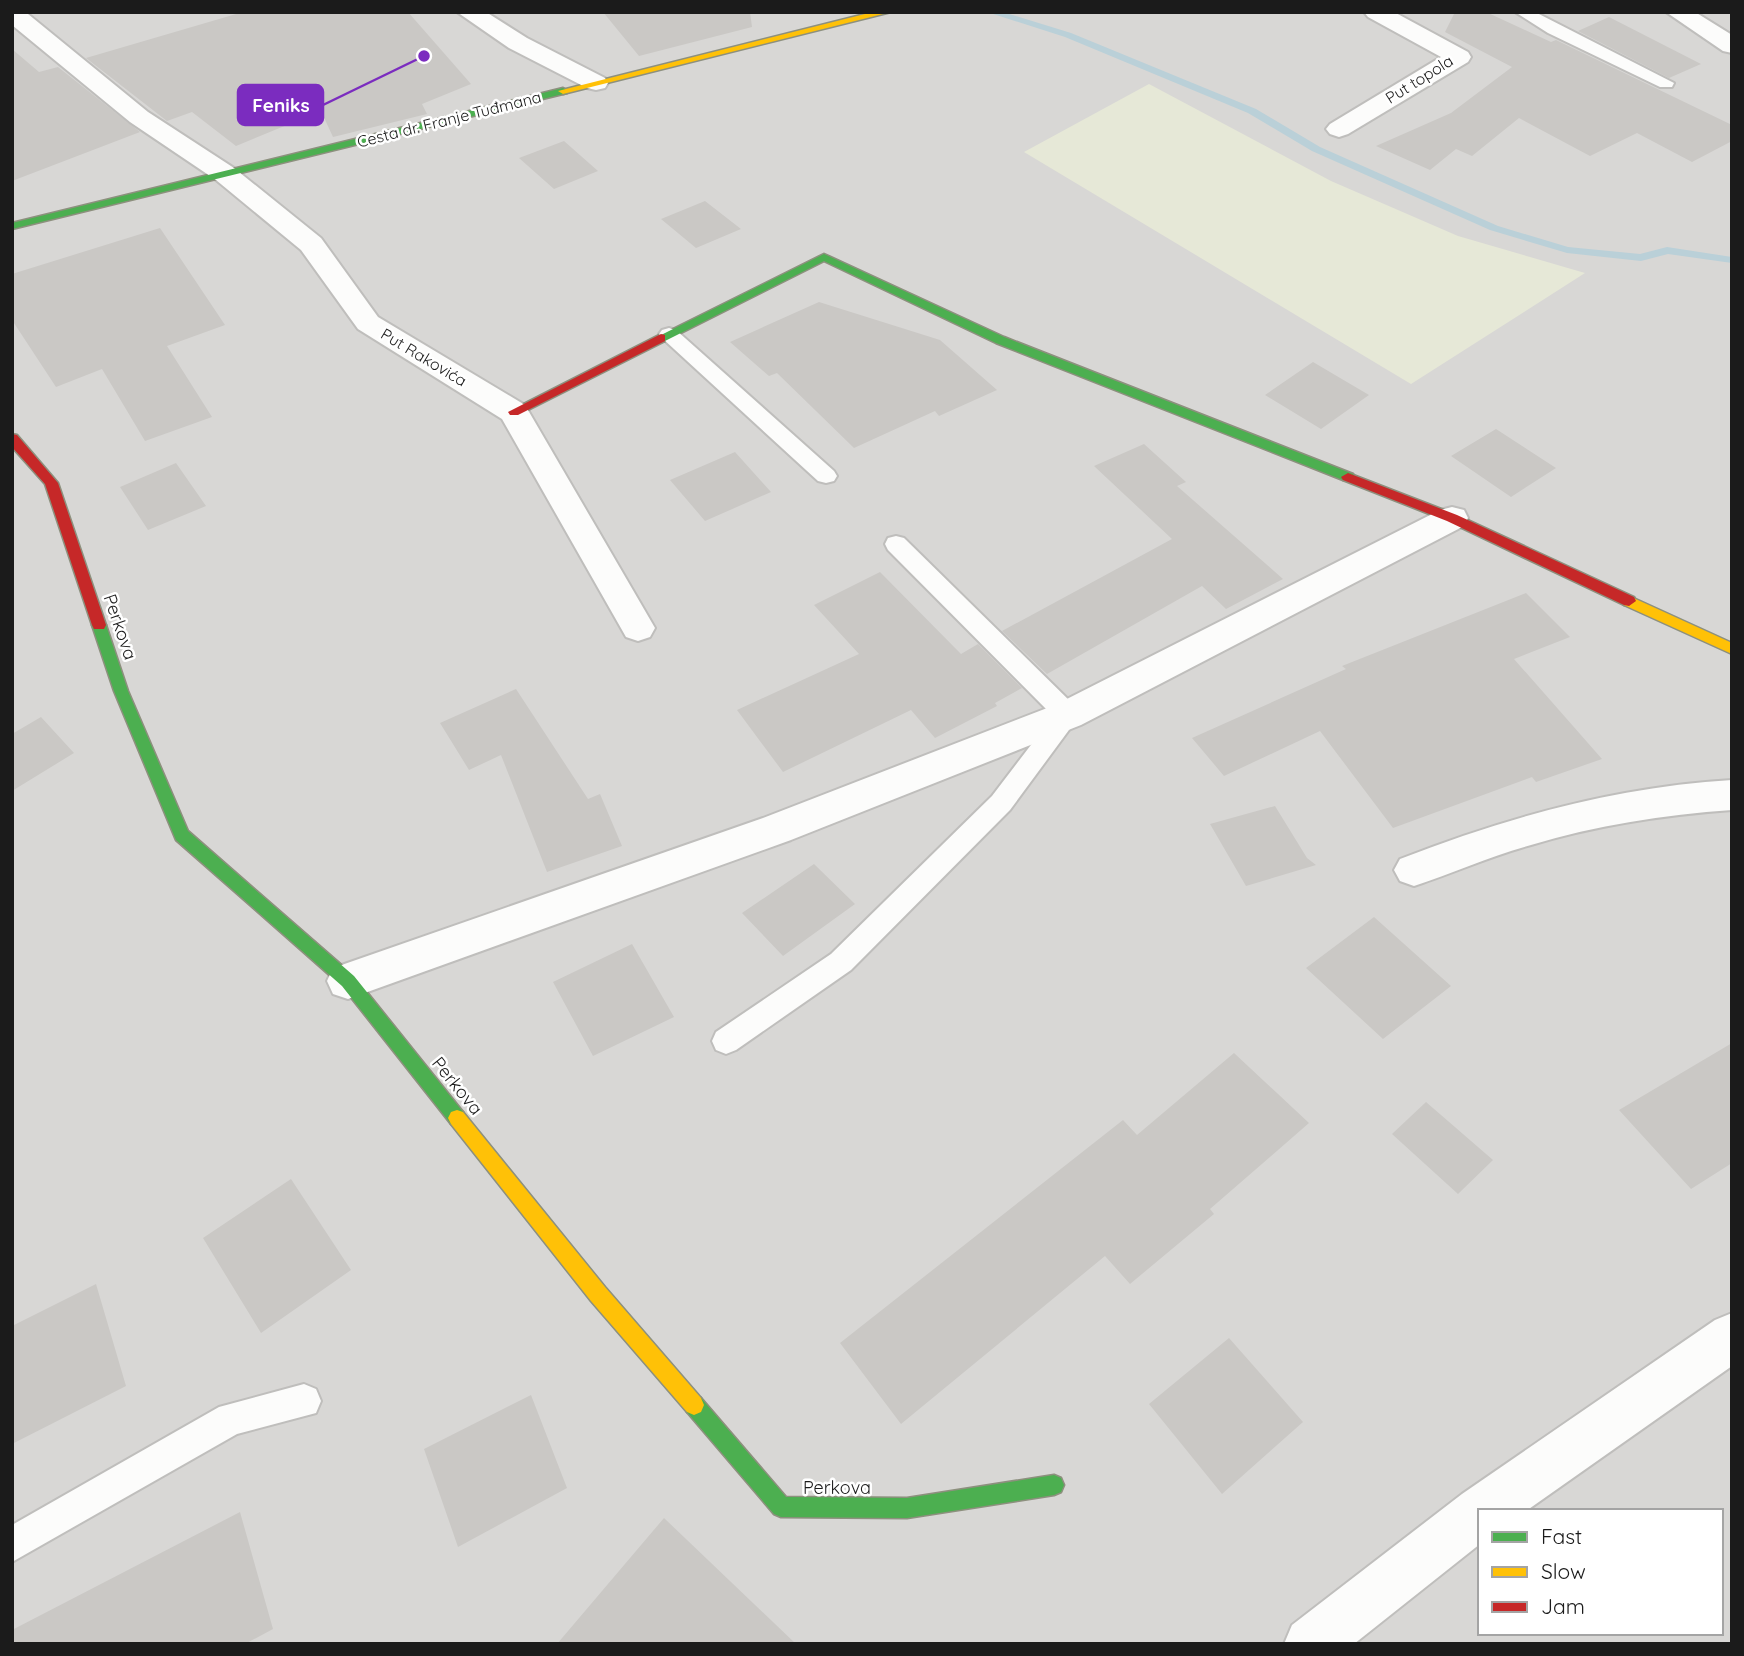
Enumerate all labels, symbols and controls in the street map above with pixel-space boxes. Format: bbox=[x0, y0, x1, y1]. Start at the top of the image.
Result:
street label: Put topola bbox=[1381, 50, 1457, 108]
callout: Feniks bbox=[238, 85, 323, 125]
street label: Cesta dr. Franje Tuđmana bbox=[355, 86, 543, 152]
text: Feniks bbox=[252, 93, 310, 117]
street label: Put Rakovića bbox=[377, 324, 471, 390]
street label: Perkova bbox=[99, 591, 142, 663]
street label: Perkova bbox=[427, 1052, 488, 1119]
street label: Perkova bbox=[803, 1476, 871, 1499]
legend bbox=[1478, 1509, 1723, 1635]
text: Fast bbox=[1541, 1523, 1582, 1549]
text: Slow bbox=[1541, 1558, 1586, 1584]
text: Jam bbox=[1541, 1593, 1585, 1619]

